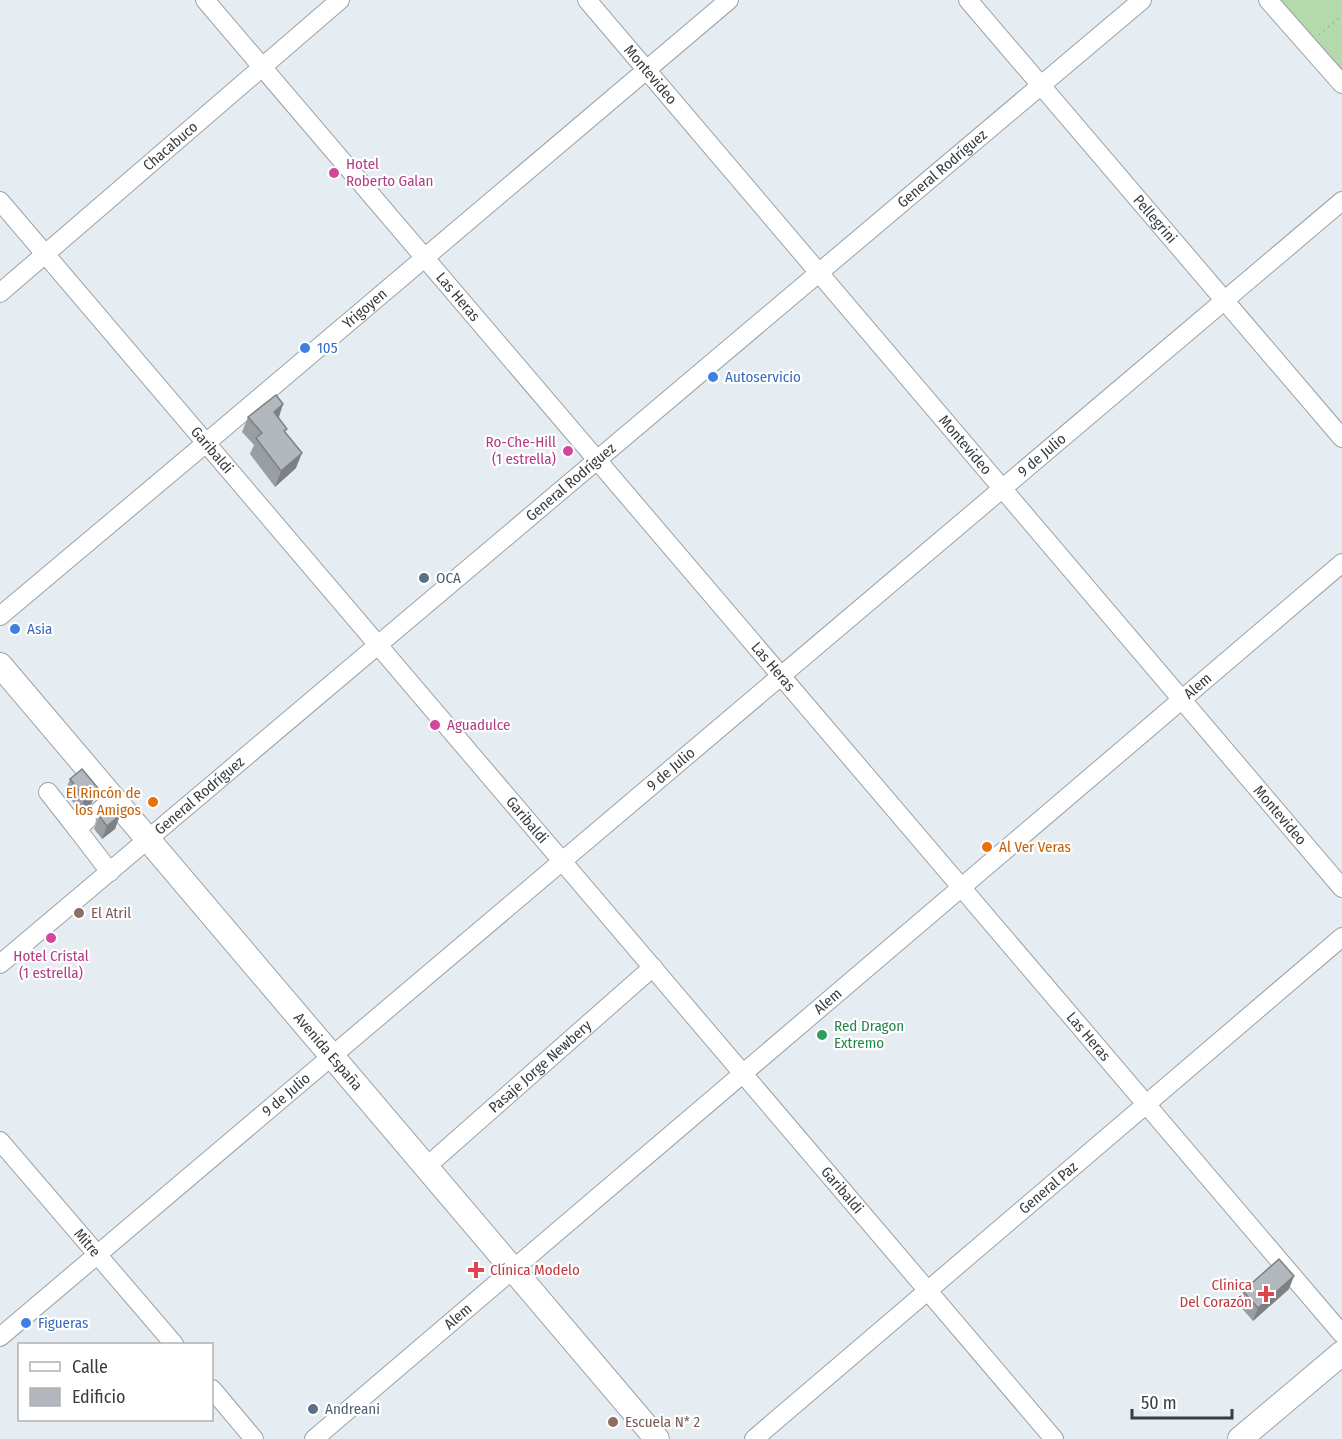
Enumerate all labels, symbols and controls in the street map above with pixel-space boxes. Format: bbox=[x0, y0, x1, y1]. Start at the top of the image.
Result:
street label: Montevideo bbox=[620, 41, 681, 108]
street label: Chacabuco bbox=[139, 118, 201, 175]
street label: General Rodríguez bbox=[894, 126, 991, 212]
place label: Hotel Roberto Galan bbox=[346, 155, 434, 190]
marker: Hotel Roberto Galan bbox=[327, 166, 341, 180]
street label: Pellegrini bbox=[1129, 191, 1181, 247]
street label: Las Heras bbox=[432, 269, 484, 325]
street label: Yrigoyen bbox=[339, 285, 391, 332]
place label: 105 bbox=[317, 339, 338, 357]
marker: 105 bbox=[298, 341, 312, 355]
place label: Autoservicio bbox=[725, 368, 801, 386]
marker: Autoservicio bbox=[706, 370, 720, 384]
street label: Montevideo bbox=[935, 412, 996, 478]
street label: Garibaldi bbox=[187, 423, 237, 477]
street label: 9 de Julio bbox=[1014, 430, 1070, 481]
place label: Ro-Che-Hill (1 estrella) bbox=[486, 433, 556, 468]
street label: General Rodríguez bbox=[522, 439, 619, 525]
marker: Ro-Che-Hill (1 estrella) bbox=[561, 444, 575, 458]
place label: OCA bbox=[436, 569, 461, 587]
marker: OCA bbox=[417, 571, 431, 585]
place label: Asia bbox=[27, 620, 52, 638]
marker: Asia bbox=[8, 622, 22, 636]
street label: Las Heras bbox=[747, 639, 799, 695]
street label: Alem bbox=[1180, 669, 1215, 703]
place label: Aguadulce bbox=[447, 716, 510, 734]
marker: Aguadulce bbox=[428, 718, 442, 732]
street label: 9 de Julio bbox=[643, 744, 699, 795]
street label: General Rodríguez bbox=[151, 753, 248, 839]
street label: Montevideo bbox=[1250, 782, 1310, 849]
place label: El Rincón de los Amigos bbox=[66, 784, 141, 819]
street label: Garibaldi bbox=[502, 793, 552, 847]
marker: El Rincón de los Amigos bbox=[146, 795, 160, 809]
place label: Al Ver Veras bbox=[999, 838, 1071, 856]
marker: Al Ver Veras bbox=[980, 840, 994, 854]
place label: El Atril bbox=[91, 904, 131, 922]
marker: El Atril bbox=[72, 906, 86, 920]
marker: Hotel Cristal (1 estrella) bbox=[44, 931, 58, 945]
place label: Hotel Cristal (1 estrella) bbox=[13, 947, 89, 982]
street label: Alem bbox=[810, 984, 845, 1018]
street label: Las Heras bbox=[1063, 1008, 1114, 1065]
street label: Avenida España bbox=[290, 1009, 366, 1094]
street label: Pasaje Jorge Newbery bbox=[485, 1016, 595, 1117]
place label: Red Dragon Extremo bbox=[834, 1017, 904, 1052]
marker: Red Dragon Extremo bbox=[815, 1028, 829, 1042]
street label: 9 de Julio bbox=[258, 1069, 314, 1120]
street label: General Paz bbox=[1015, 1158, 1081, 1218]
street label: Garibaldi bbox=[817, 1163, 867, 1217]
street label: Mitre bbox=[70, 1225, 104, 1261]
marker: Clínica Modelo bbox=[467, 1261, 485, 1279]
place label: Clínica Modelo bbox=[490, 1261, 580, 1279]
place label: Clínica Del Corazón bbox=[1179, 1276, 1252, 1311]
marker: Clínica Del Corazón bbox=[1257, 1285, 1275, 1303]
street label: Alem bbox=[440, 1300, 475, 1333]
place label: Figueras bbox=[38, 1314, 88, 1332]
marker: Figueras bbox=[19, 1316, 33, 1330]
legend bbox=[18, 1343, 213, 1421]
text: Calle bbox=[72, 1356, 108, 1378]
scale bar bbox=[1132, 1382, 1232, 1420]
text: Edificio bbox=[72, 1386, 125, 1408]
text: 50 m bbox=[1141, 1392, 1177, 1414]
place label: Andreani bbox=[325, 1400, 380, 1418]
marker: Andreani bbox=[306, 1402, 320, 1416]
place label: Escuela N* 2 bbox=[625, 1413, 700, 1431]
marker: Escuela N* 2 bbox=[606, 1415, 620, 1429]

